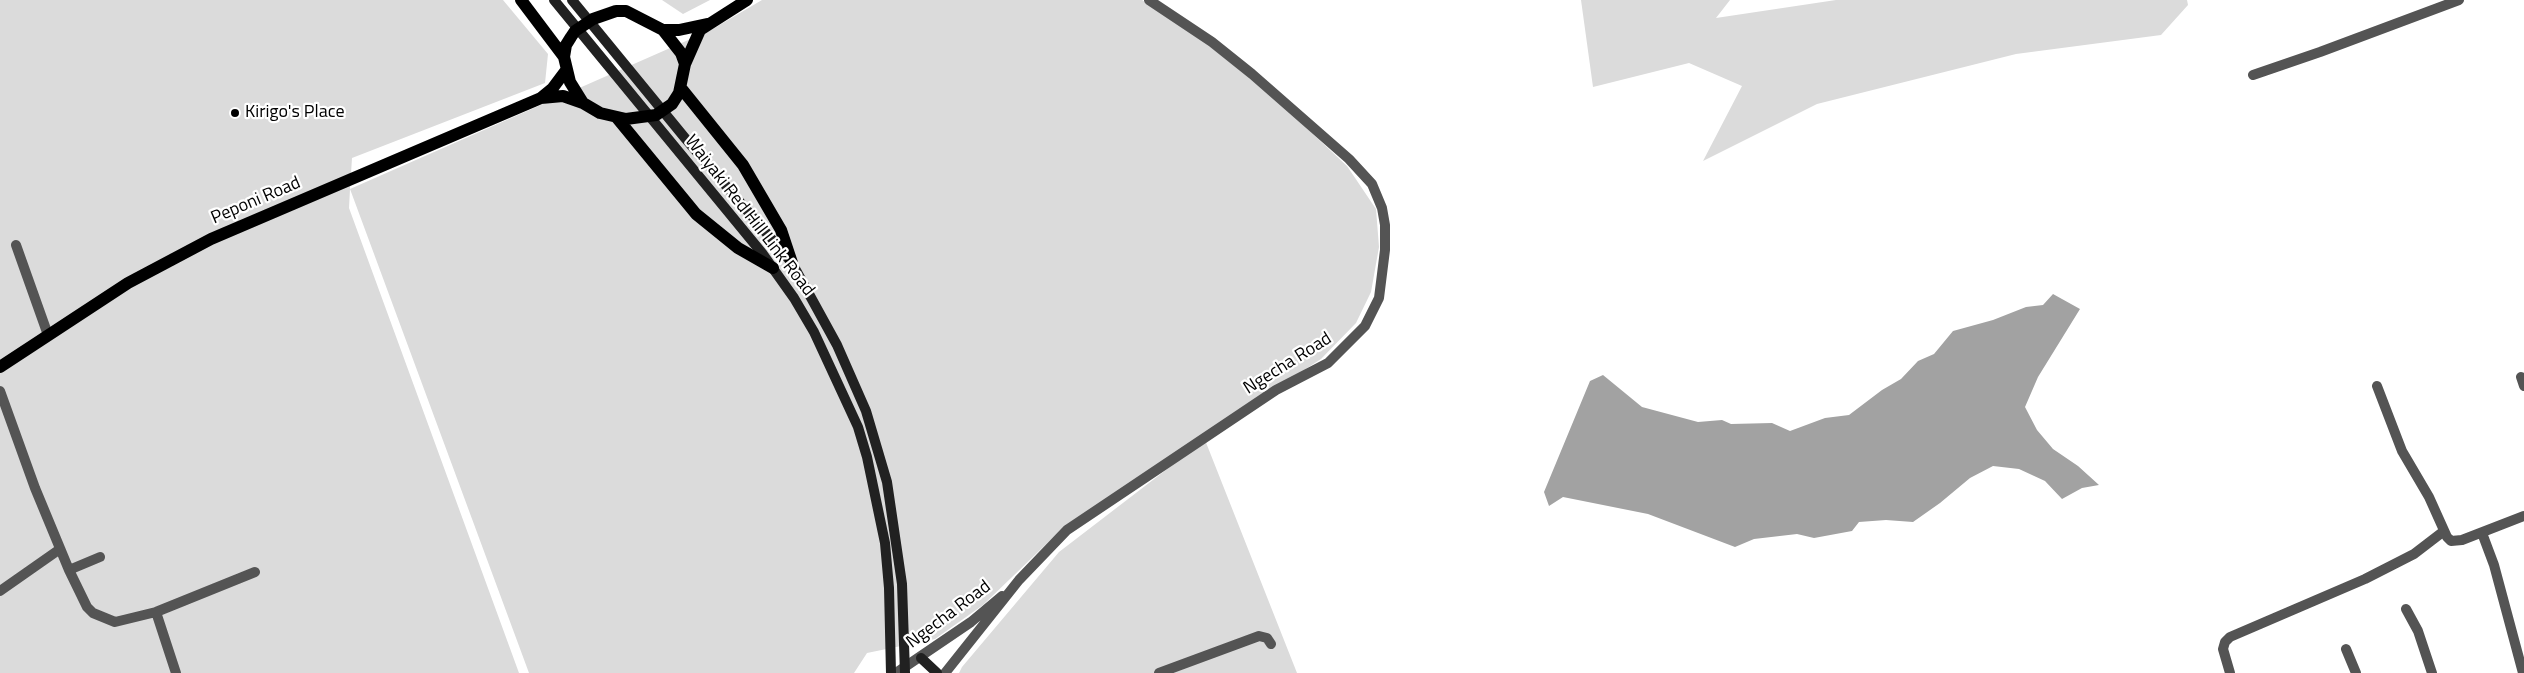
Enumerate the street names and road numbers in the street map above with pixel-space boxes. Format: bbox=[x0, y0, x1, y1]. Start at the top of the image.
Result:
street label: Waiyaki Red Hill Link Road bbox=[679, 131, 819, 301]
street label: Peponi Road bbox=[208, 172, 304, 230]
street label: Ngecha Road bbox=[1240, 328, 1336, 400]
street label: Ngecha Road bbox=[903, 576, 995, 654]

